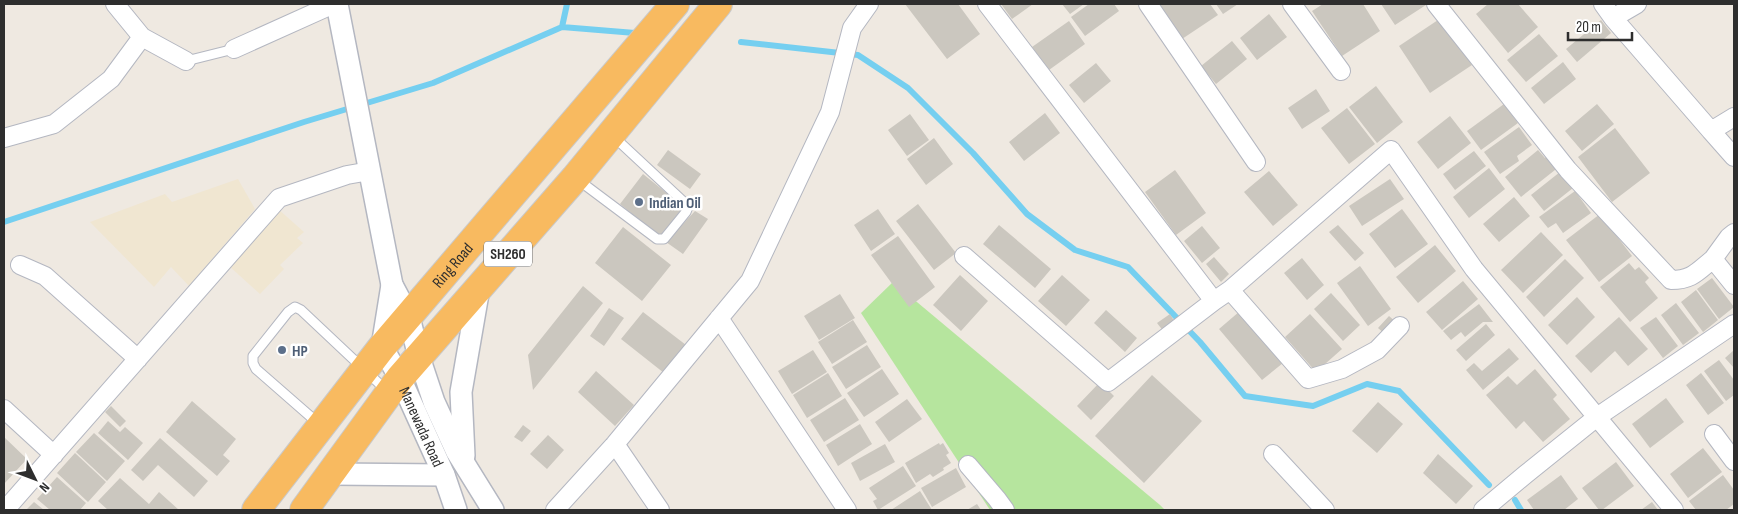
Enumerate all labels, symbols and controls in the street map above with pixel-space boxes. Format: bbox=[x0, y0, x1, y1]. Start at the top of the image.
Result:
scale bar bbox=[1568, 10, 1632, 42]
text: 20 m bbox=[1576, 18, 1601, 37]
place label: Indian Oil bbox=[649, 194, 701, 213]
marker: Indian Oil bbox=[633, 196, 645, 208]
street label: Ring Road bbox=[429, 240, 478, 292]
road number: SH260 bbox=[484, 242, 532, 266]
place label: HP bbox=[292, 342, 308, 361]
marker: HP bbox=[276, 344, 288, 356]
street label: Manewada Road bbox=[394, 384, 447, 470]
north arrow bbox=[10, 454, 60, 504]
text: N bbox=[35, 479, 53, 496]

